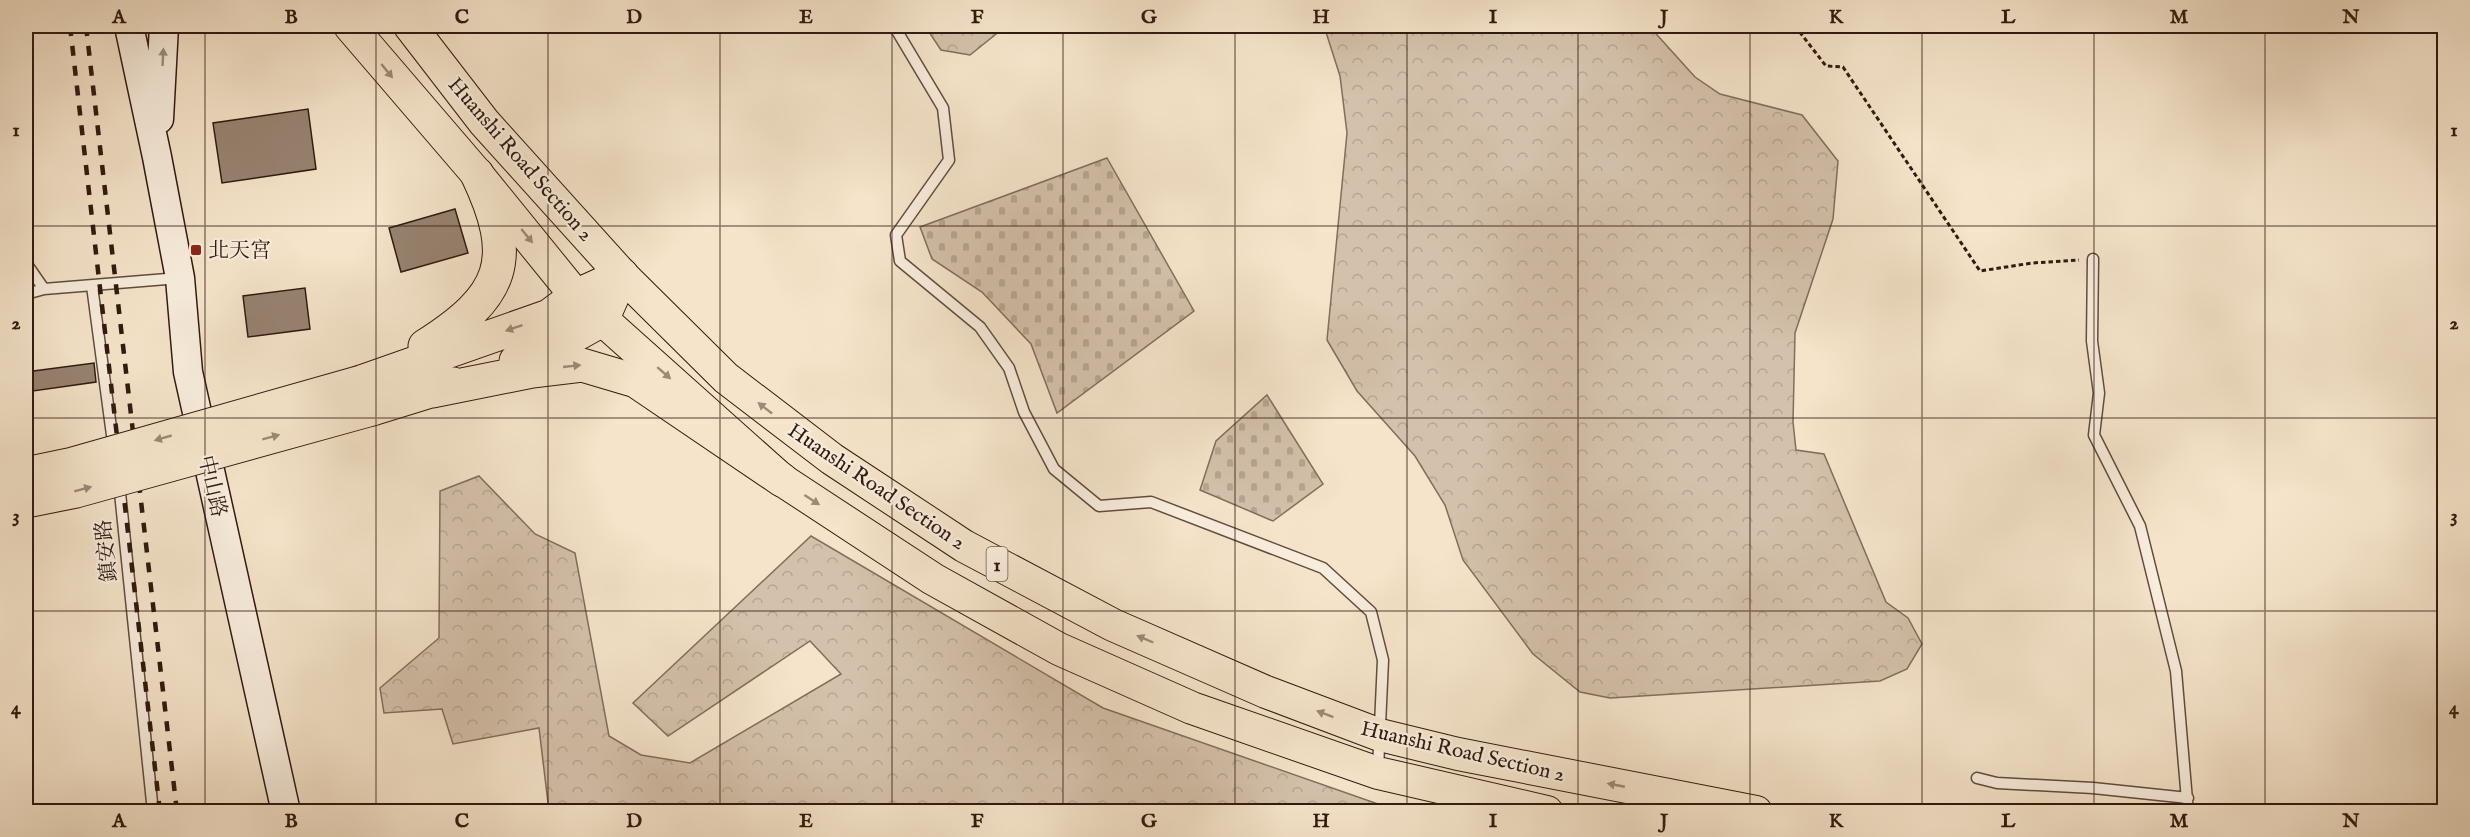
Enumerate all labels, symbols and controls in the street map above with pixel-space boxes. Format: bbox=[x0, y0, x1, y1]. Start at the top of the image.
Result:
text: A bbox=[111, 5, 127, 30]
text: B bbox=[284, 5, 298, 30]
text: C bbox=[455, 5, 469, 30]
text: D bbox=[626, 5, 642, 30]
text: E bbox=[799, 5, 813, 30]
text: F bbox=[971, 5, 984, 30]
text: G bbox=[1141, 5, 1158, 30]
text: H bbox=[1312, 5, 1330, 30]
text: I bbox=[1489, 5, 1498, 30]
text: J bbox=[1657, 5, 1669, 30]
text: K bbox=[1829, 5, 1845, 30]
text: L bbox=[2001, 5, 2016, 30]
text: M bbox=[2170, 5, 2189, 30]
text: N bbox=[2341, 5, 2360, 30]
one-way arrow bbox=[158, 47, 167, 66]
one-way arrow bbox=[381, 63, 394, 79]
street label: Huanshi Road Section 2 bbox=[441, 72, 599, 248]
text: 1 bbox=[12, 118, 20, 143]
text: 1 bbox=[2450, 118, 2458, 143]
one-way arrow bbox=[520, 228, 533, 244]
place label: 北天宮 bbox=[208, 238, 271, 265]
marker: 北天宮 bbox=[189, 243, 203, 257]
text: 2 bbox=[11, 311, 21, 336]
text: 2 bbox=[2449, 311, 2459, 336]
one-way arrow bbox=[505, 324, 523, 334]
one-way arrow bbox=[563, 361, 582, 371]
one-way arrow bbox=[656, 367, 672, 380]
one-way arrow bbox=[757, 402, 772, 414]
street label: Huanshi Road Section 2 bbox=[782, 418, 970, 557]
one-way arrow bbox=[262, 432, 280, 441]
one-way arrow bbox=[154, 434, 172, 443]
street label: 中山路 bbox=[191, 453, 232, 520]
one-way arrow bbox=[73, 483, 92, 493]
one-way arrow bbox=[804, 494, 820, 505]
text: 3 bbox=[12, 504, 20, 529]
text: 3 bbox=[2450, 504, 2458, 529]
street label: 鎮安路 bbox=[91, 518, 124, 584]
road number: 1 bbox=[986, 547, 1008, 581]
one-way arrow bbox=[1137, 635, 1154, 644]
text: 4 bbox=[11, 696, 22, 721]
text: 4 bbox=[2449, 696, 2460, 721]
one-way arrow bbox=[1316, 709, 1334, 719]
street label: Huanshi Road Section 2 bbox=[1358, 716, 1568, 789]
one-way arrow bbox=[1607, 780, 1626, 789]
text: A bbox=[111, 809, 127, 834]
text: B bbox=[284, 809, 298, 834]
text: C bbox=[455, 809, 469, 834]
text: D bbox=[626, 809, 642, 834]
text: E bbox=[799, 809, 813, 834]
text: F bbox=[971, 809, 984, 834]
text: G bbox=[1141, 809, 1158, 834]
text: H bbox=[1312, 809, 1330, 834]
text: I bbox=[1489, 809, 1498, 834]
text: J bbox=[1657, 809, 1669, 834]
text: K bbox=[1829, 809, 1845, 834]
text: L bbox=[2001, 809, 2016, 834]
text: M bbox=[2170, 809, 2189, 834]
text: N bbox=[2341, 809, 2360, 834]

